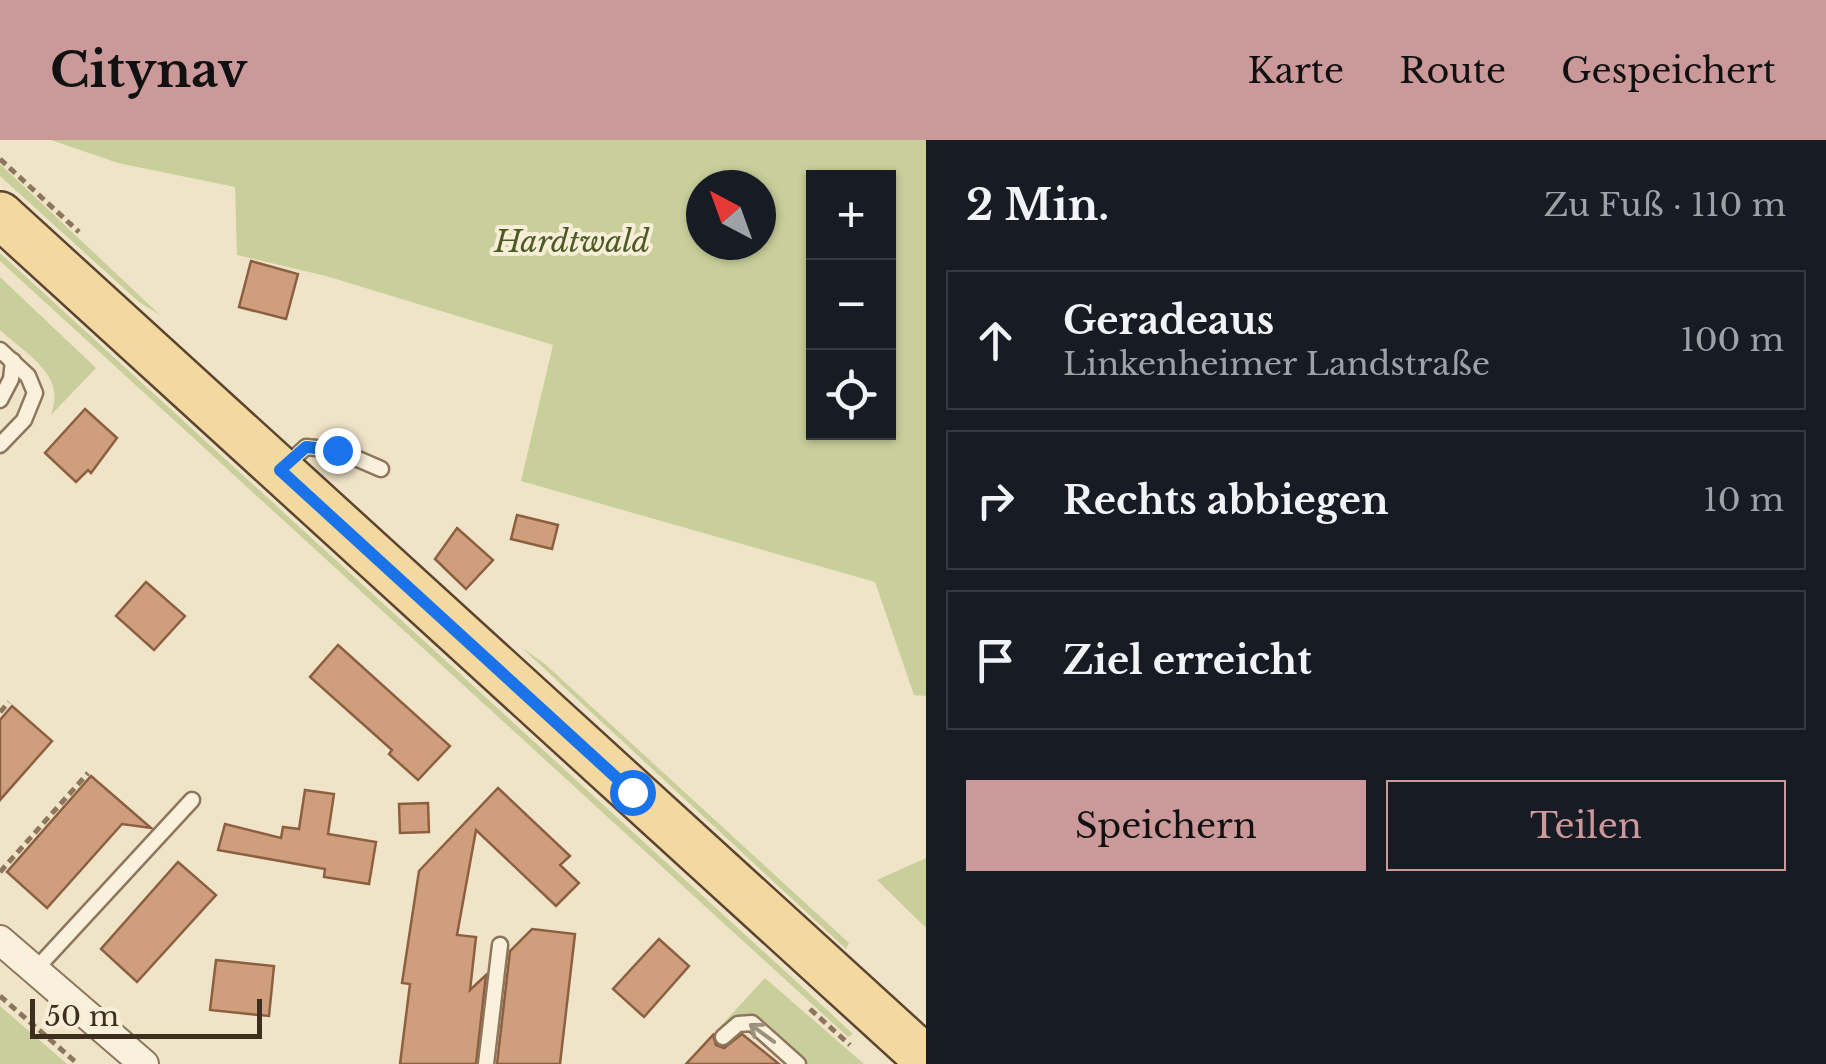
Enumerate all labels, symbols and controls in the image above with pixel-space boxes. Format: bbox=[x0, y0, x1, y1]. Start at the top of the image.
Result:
text: Citynav bbox=[50, 40, 247, 100]
text: Karte bbox=[1248, 49, 1344, 92]
text: Route bbox=[1399, 49, 1506, 92]
text: Gespeichert bbox=[1561, 49, 1776, 92]
north arrow bbox=[686, 170, 776, 260]
map controls bbox=[806, 170, 896, 440]
button: + bbox=[806, 170, 896, 260]
text: 2 Min. bbox=[966, 179, 1109, 231]
text: Zu Fuß · 110 m bbox=[1544, 185, 1786, 225]
park label: Hardtwald bbox=[493, 223, 650, 260]
button: − bbox=[806, 260, 896, 350]
text: Geradeaus bbox=[1063, 297, 1274, 344]
icon: ahead bbox=[968, 313, 1023, 368]
text: 100 m bbox=[1681, 320, 1784, 360]
text: Linkenheimer Landstraße bbox=[1063, 344, 1490, 384]
button: locate bbox=[806, 350, 896, 440]
route end bbox=[315, 428, 361, 474]
icon: right bbox=[968, 473, 1023, 528]
text: Rechts abbiegen bbox=[1063, 477, 1389, 524]
text: 10 m bbox=[1703, 480, 1784, 520]
icon: arrive bbox=[968, 633, 1023, 688]
text: Ziel erreicht bbox=[1063, 637, 1312, 684]
route start bbox=[610, 770, 656, 816]
button: Speichern bbox=[966, 780, 1366, 871]
button: Teilen bbox=[1386, 780, 1786, 871]
scale bar bbox=[30, 994, 262, 1038]
text: 50 m bbox=[45, 999, 119, 1034]
one-way arrow bbox=[749, 1023, 776, 1044]

